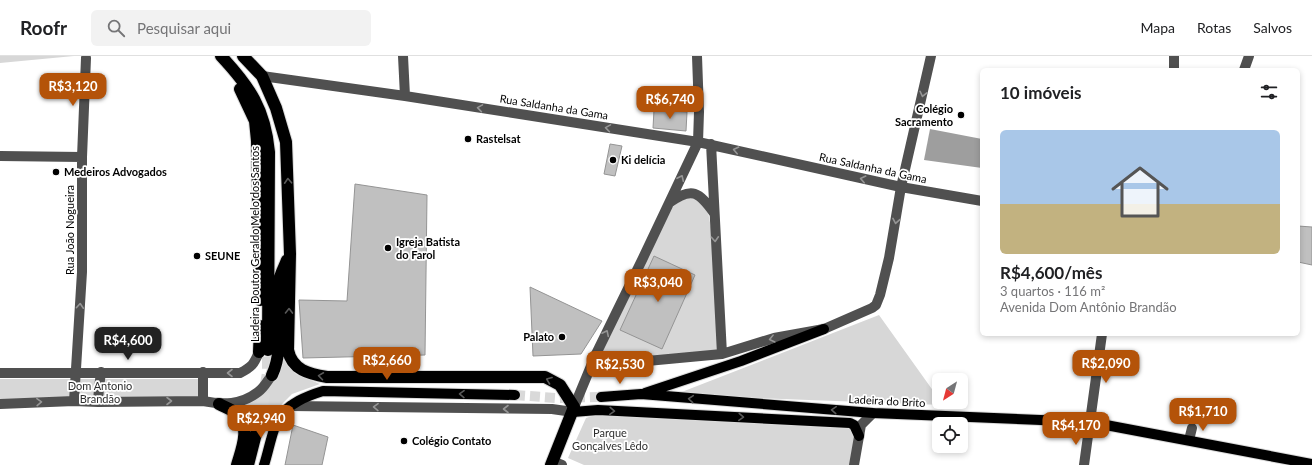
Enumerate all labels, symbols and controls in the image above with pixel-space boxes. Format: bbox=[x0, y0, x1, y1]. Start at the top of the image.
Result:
search box bbox=[91, 10, 371, 46]
text: Roofr bbox=[20, 16, 67, 39]
icon: search bbox=[105, 17, 127, 39]
text: Pesquisar aqui bbox=[137, 19, 231, 37]
text: Mapa bbox=[1140, 19, 1175, 36]
text: Rotas bbox=[1197, 19, 1231, 36]
text: Salvos bbox=[1253, 19, 1292, 36]
pin: R$3,120 bbox=[36, 73, 110, 107]
text: R$3,120 bbox=[48, 78, 98, 94]
icon: filters bbox=[1258, 81, 1280, 103]
text: 10 imóveis bbox=[1000, 82, 1081, 103]
pin: R$6,740 bbox=[633, 86, 707, 120]
text: R$6,740 bbox=[645, 91, 695, 107]
one-way arrow bbox=[919, 91, 927, 97]
street label: Rua Saldanha da Gama bbox=[499, 92, 609, 122]
place label: Colégio Sacramento bbox=[895, 102, 953, 128]
one-way arrow bbox=[477, 104, 483, 113]
marker: Colégio Sacramento bbox=[956, 110, 966, 120]
one-way arrow bbox=[605, 124, 612, 133]
place label: Rastelsat bbox=[476, 132, 521, 145]
marker: Rastelsat bbox=[463, 134, 473, 144]
street label: Ladeira Doutor Geraldo Melo dos Santos bbox=[248, 146, 261, 342]
one-way arrow bbox=[733, 147, 740, 155]
street label: Rua Saldanha da Gama bbox=[818, 150, 928, 185]
place label: Ki delícia bbox=[621, 153, 665, 166]
marker: Ki delícia bbox=[608, 155, 618, 165]
icon: home bbox=[1104, 156, 1176, 228]
place label: Medeiros Advogados bbox=[64, 165, 167, 178]
marker: Medeiros Advogados bbox=[51, 167, 61, 177]
one-way arrow bbox=[676, 174, 684, 182]
one-way arrow bbox=[860, 175, 866, 183]
one-way arrow bbox=[284, 178, 292, 184]
street label: Rua João Nogueira bbox=[63, 185, 76, 275]
one-way arrow bbox=[892, 218, 901, 224]
place label: Igreja Batista do Farol bbox=[396, 235, 460, 261]
one-way arrow bbox=[711, 236, 720, 242]
marker: Igreja Batista do Farol bbox=[383, 243, 393, 253]
place label: SEUNE bbox=[205, 249, 240, 262]
marker: SEUNE bbox=[192, 251, 202, 261]
text: R$4,600/mês bbox=[1000, 262, 1102, 283]
pin: R$3,040 bbox=[621, 269, 695, 303]
text: R$3,040 bbox=[633, 274, 683, 290]
text: 3 quartos · 116 m² bbox=[1000, 283, 1105, 299]
text: Avenida Dom Antônio Brandão bbox=[1000, 299, 1177, 315]
one-way arrow bbox=[75, 303, 84, 309]
one-way arrow bbox=[285, 308, 293, 314]
pin: R$4,600 bbox=[91, 327, 165, 361]
one-way arrow bbox=[601, 329, 609, 337]
place label: Palato bbox=[523, 330, 554, 343]
text: R$4,600 bbox=[103, 332, 153, 348]
marker: Palato bbox=[557, 332, 567, 342]
one-way arrow bbox=[769, 334, 776, 343]
pin: R$2,660 bbox=[350, 347, 424, 381]
pin: R$2,090 bbox=[1069, 350, 1143, 384]
pin: R$2,530 bbox=[583, 351, 657, 385]
text: R$2,660 bbox=[362, 352, 412, 368]
text: R$2,090 bbox=[1081, 355, 1131, 371]
text: R$2,530 bbox=[595, 356, 645, 372]
one-way arrow bbox=[227, 369, 233, 377]
one-way arrow bbox=[318, 372, 325, 381]
north arrow bbox=[932, 373, 968, 409]
map controls bbox=[932, 373, 968, 453]
one-way arrow bbox=[545, 376, 552, 384]
park label: Dom Antonio Brandão bbox=[68, 379, 132, 405]
one-way arrow bbox=[459, 390, 465, 398]
street label: Ladeira do Brito bbox=[848, 392, 926, 409]
one-way arrow bbox=[688, 394, 694, 403]
one-way arrow bbox=[166, 397, 172, 406]
one-way arrow bbox=[36, 398, 42, 407]
pin: R$1,710 bbox=[1166, 398, 1240, 432]
one-way arrow bbox=[373, 403, 379, 411]
text: R$1,710 bbox=[1178, 403, 1228, 419]
one-way arrow bbox=[503, 404, 509, 413]
pin: R$2,940 bbox=[224, 405, 298, 439]
one-way arrow bbox=[831, 406, 837, 415]
one-way arrow bbox=[609, 407, 615, 415]
text: R$2,940 bbox=[236, 410, 286, 426]
pin: R$4,170 bbox=[1039, 412, 1113, 446]
one-way arrow bbox=[738, 413, 744, 422]
button: locate bbox=[932, 417, 968, 453]
text: R$4,170 bbox=[1051, 417, 1101, 433]
park label: Parque Gonçalves Lêdo bbox=[572, 426, 648, 452]
place label: Colégio Contato bbox=[412, 434, 491, 447]
marker: Colégio Contato bbox=[399, 436, 409, 446]

